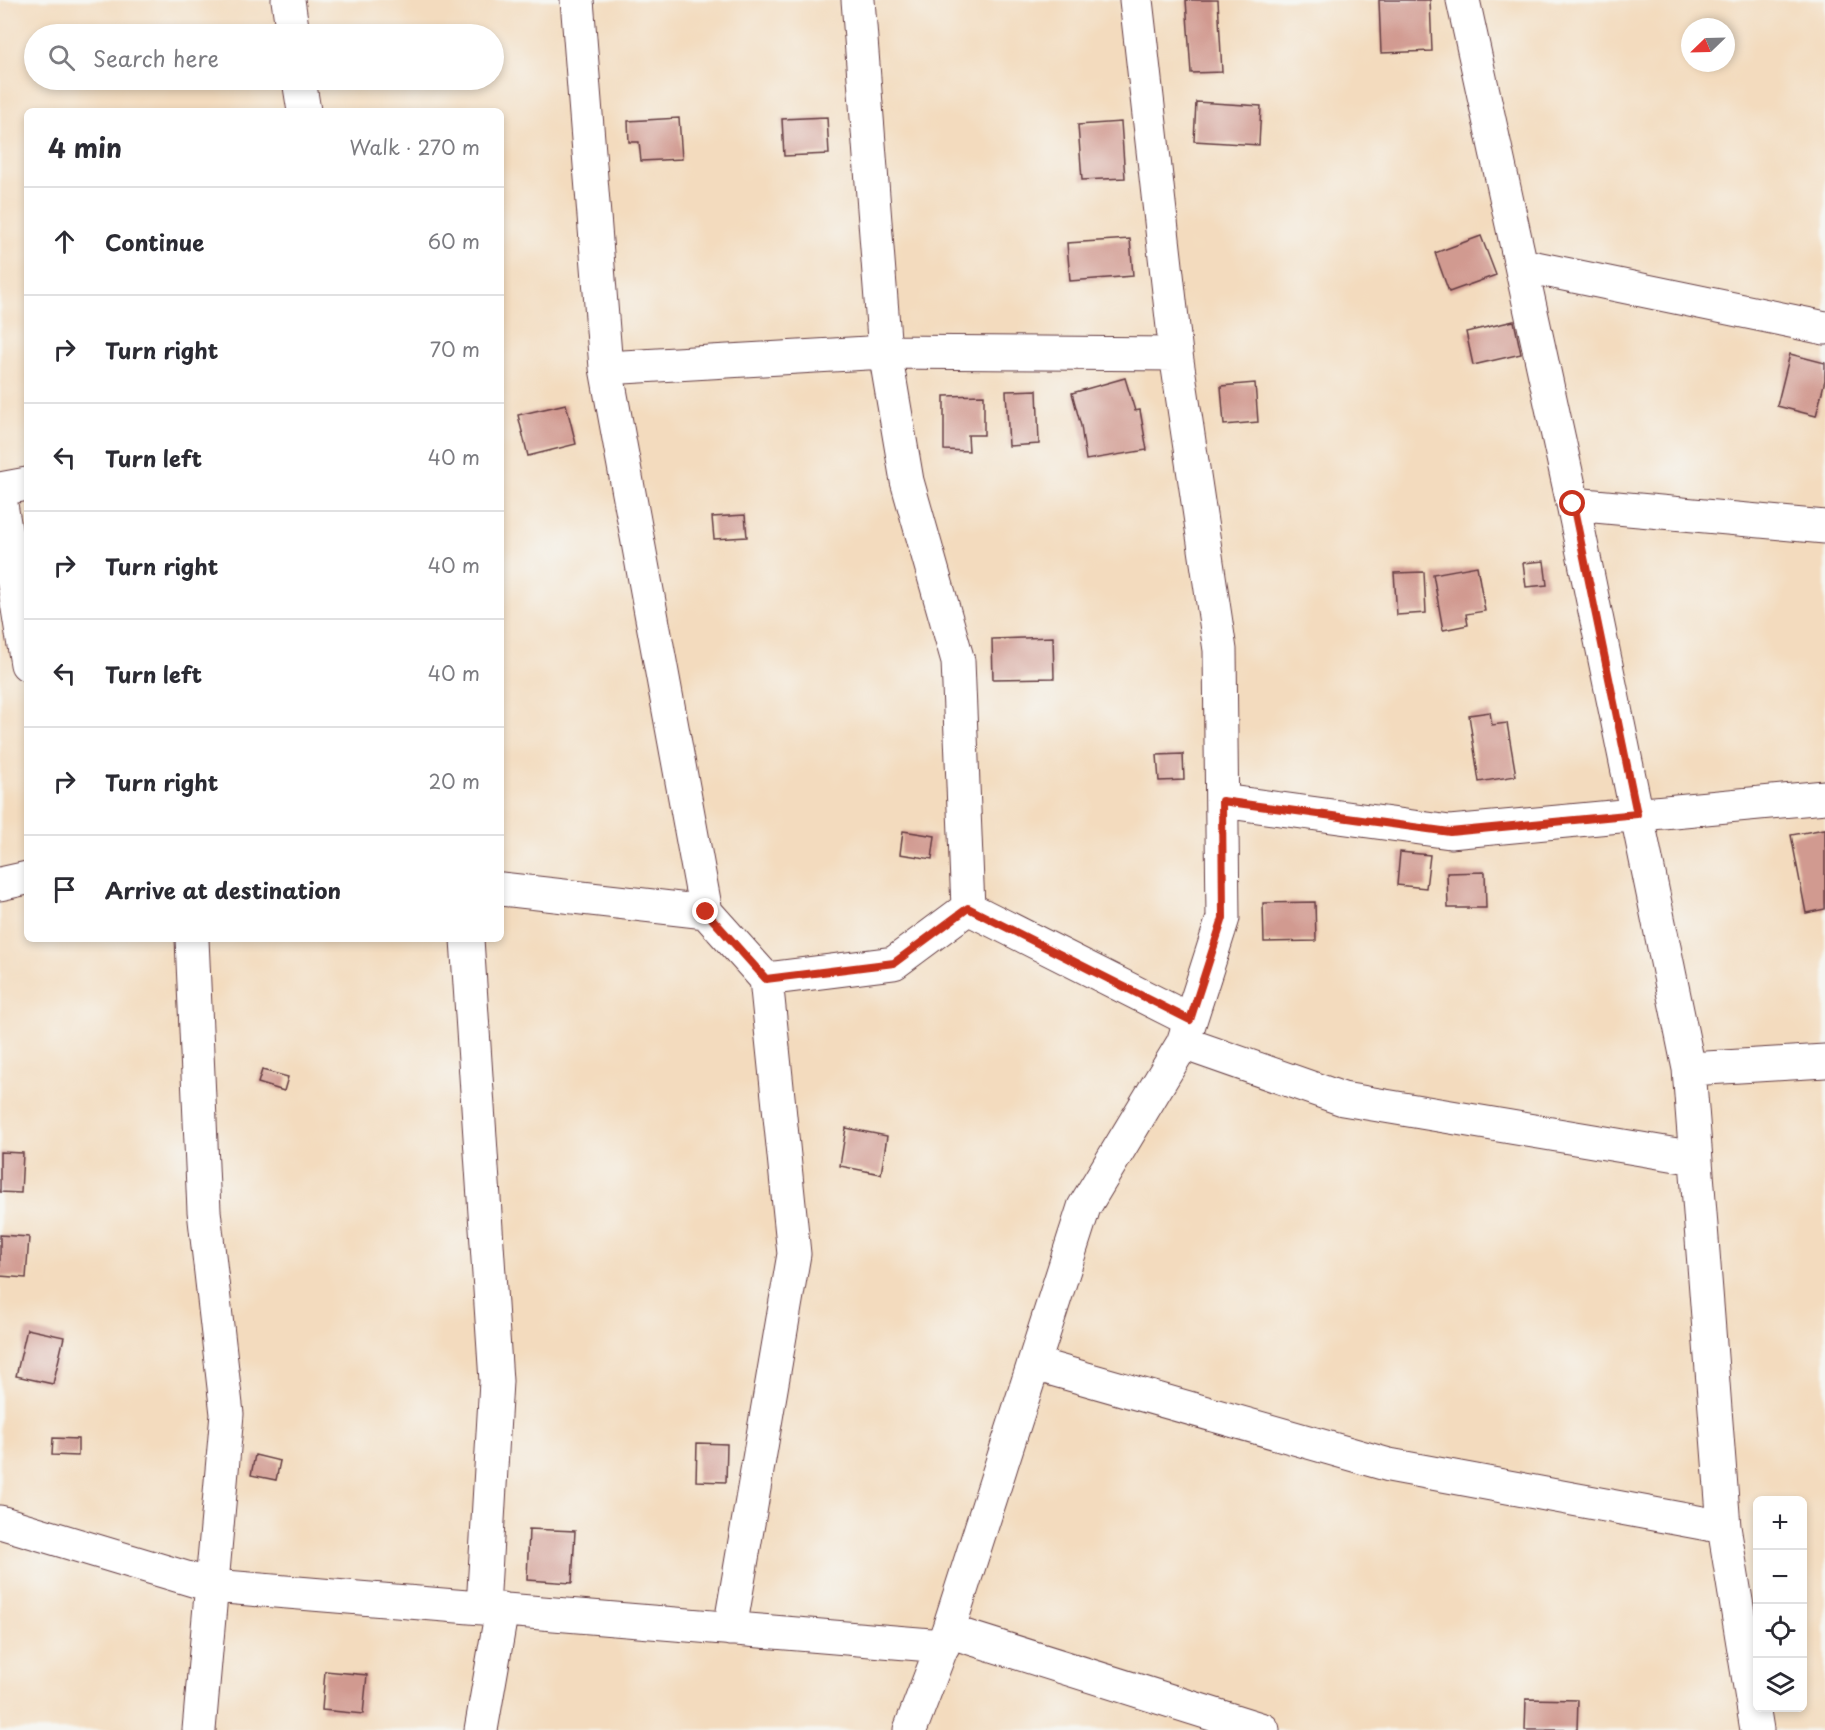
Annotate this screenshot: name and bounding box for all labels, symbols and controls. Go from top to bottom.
north arrow [1681,18,1735,72]
search box [24,24,504,90]
icon: search [45,41,78,74]
text: Search here [93,41,219,74]
text: 4 min [48,128,122,167]
text: Walk · 270 m [349,132,480,162]
icon: ahead [48,225,81,258]
text: Continue [105,225,204,258]
text: 60 m [428,226,480,256]
icon: right [48,333,81,366]
text: Turn right [105,333,218,366]
text: 70 m [430,334,480,364]
icon: left [48,441,81,474]
text: Turn left [105,441,202,474]
text: 40 m [428,442,480,472]
route start [1559,490,1585,516]
icon: right [48,549,81,582]
text: Turn right [105,549,218,582]
text: 40 m [428,550,480,580]
icon: left [48,657,81,690]
text: Turn left [105,657,202,690]
text: 40 m [428,658,480,688]
icon: right [48,765,81,798]
text: Turn right [105,765,218,798]
text: 20 m [428,766,480,796]
icon: arrive [48,873,81,906]
text: Arrive at destination [105,873,341,906]
route end [692,898,718,924]
map controls [1753,1496,1807,1712]
button: + [1753,1496,1807,1550]
button: − [1753,1550,1807,1604]
button: locate [1753,1604,1807,1658]
button: layers [1753,1658,1807,1712]

